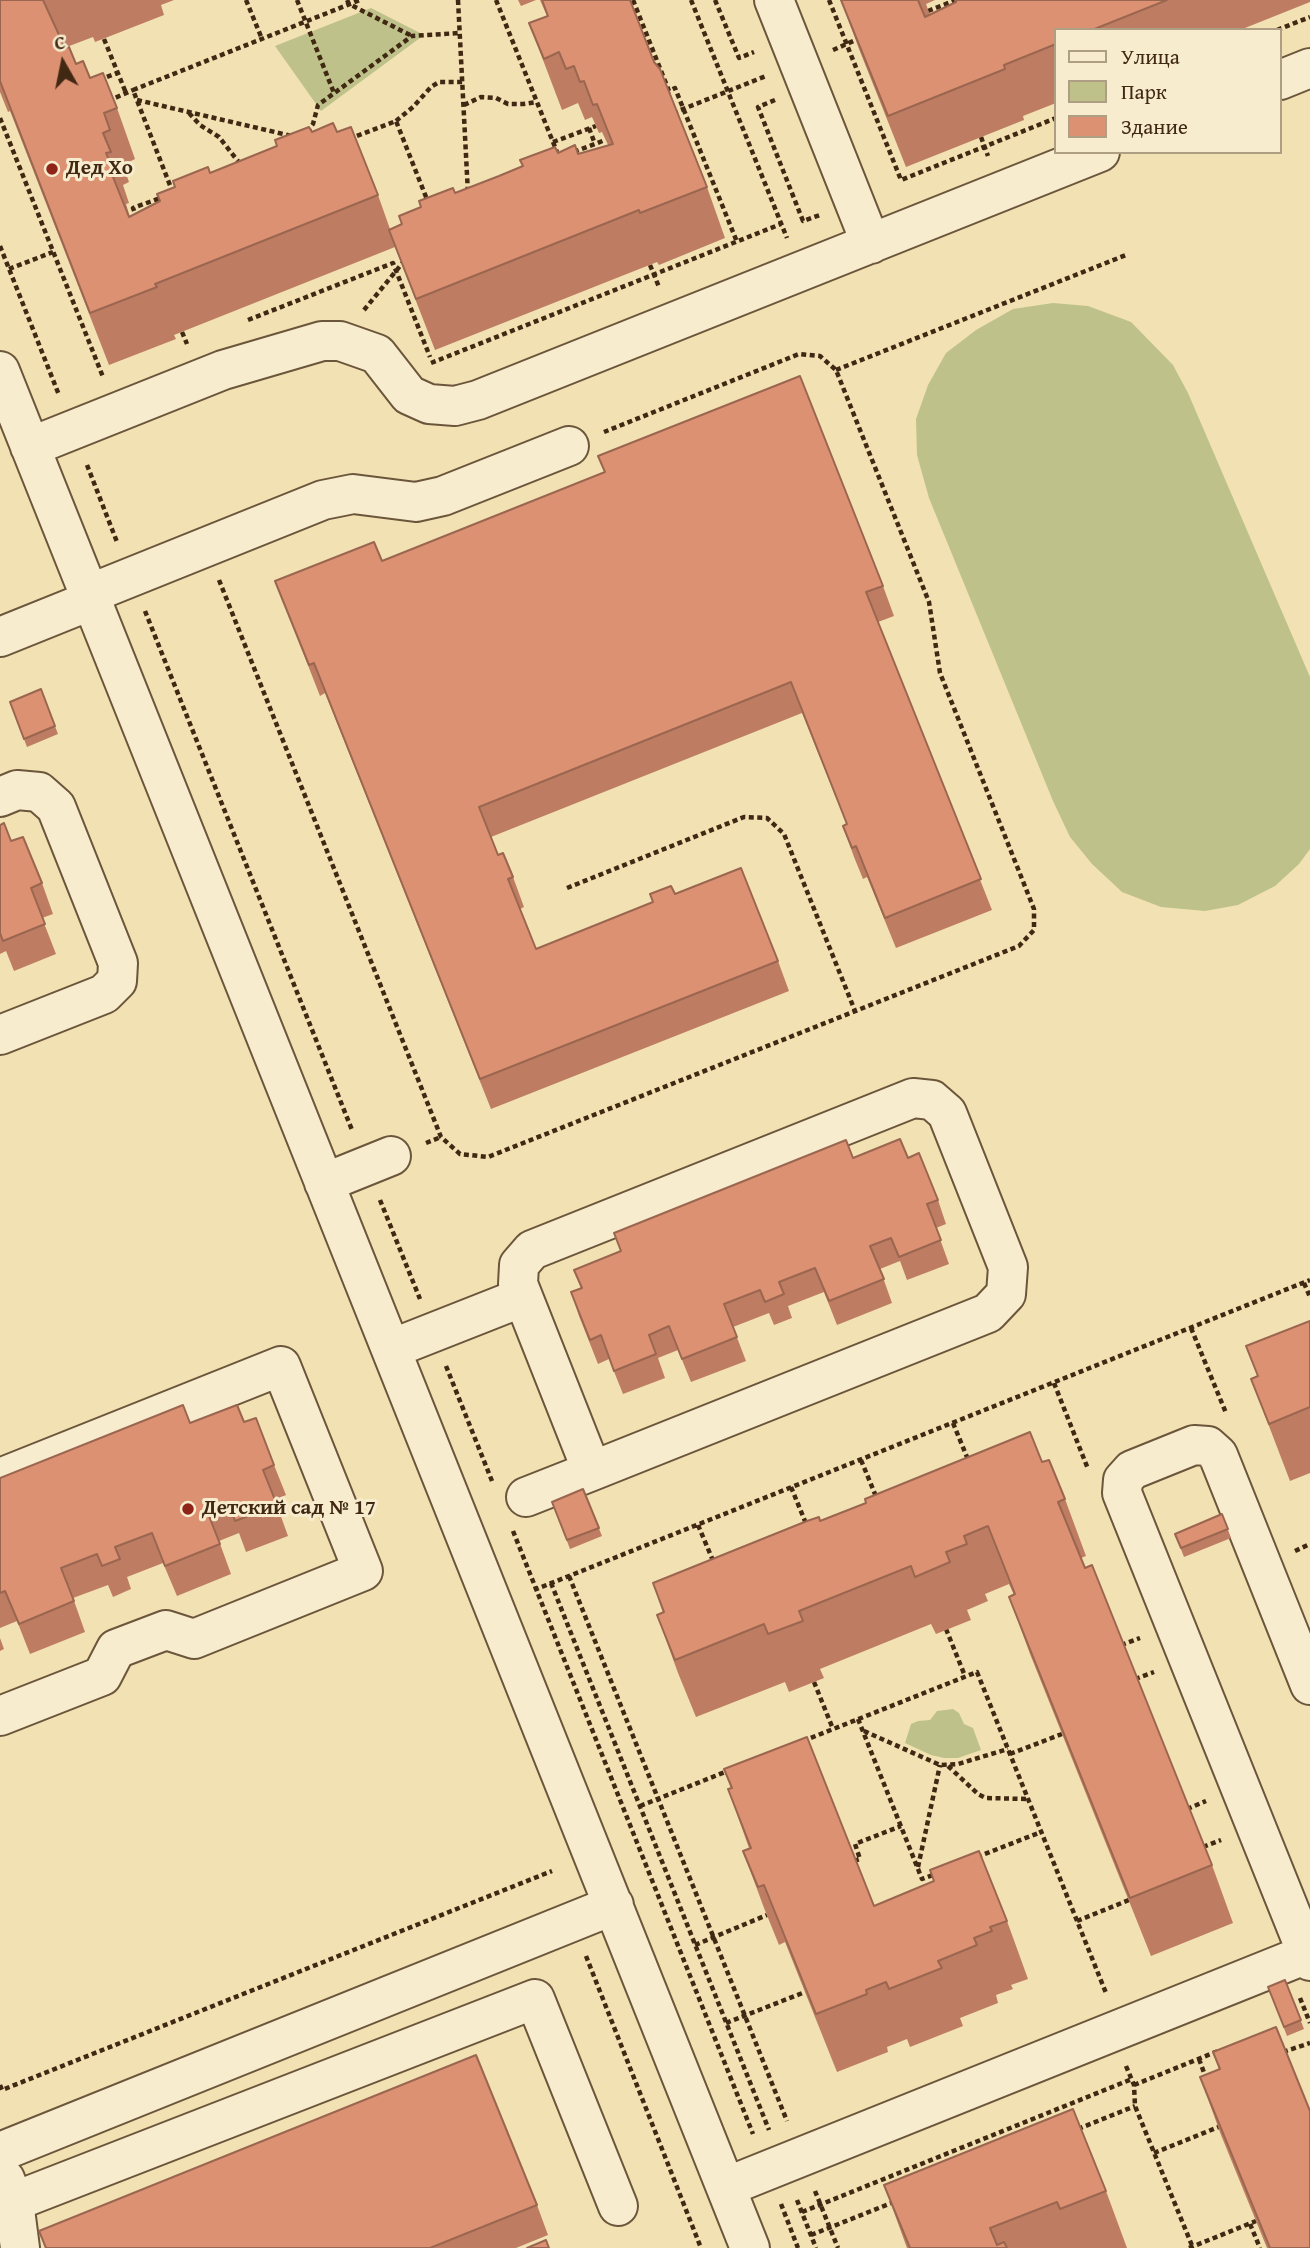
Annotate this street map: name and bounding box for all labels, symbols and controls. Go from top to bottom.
north arrow [28,28,98,98]
text: С [52,28,67,57]
legend [1054,28,1282,154]
text: Улица [1121,41,1180,72]
text: Парк [1121,76,1167,107]
text: Здание [1121,111,1188,142]
place label: Дед Хо [66,156,133,182]
marker: Дед Хо [44,161,60,177]
place label: Детский сад № 17 [202,1496,376,1522]
marker: Детский сад № 17 [180,1501,196,1517]

